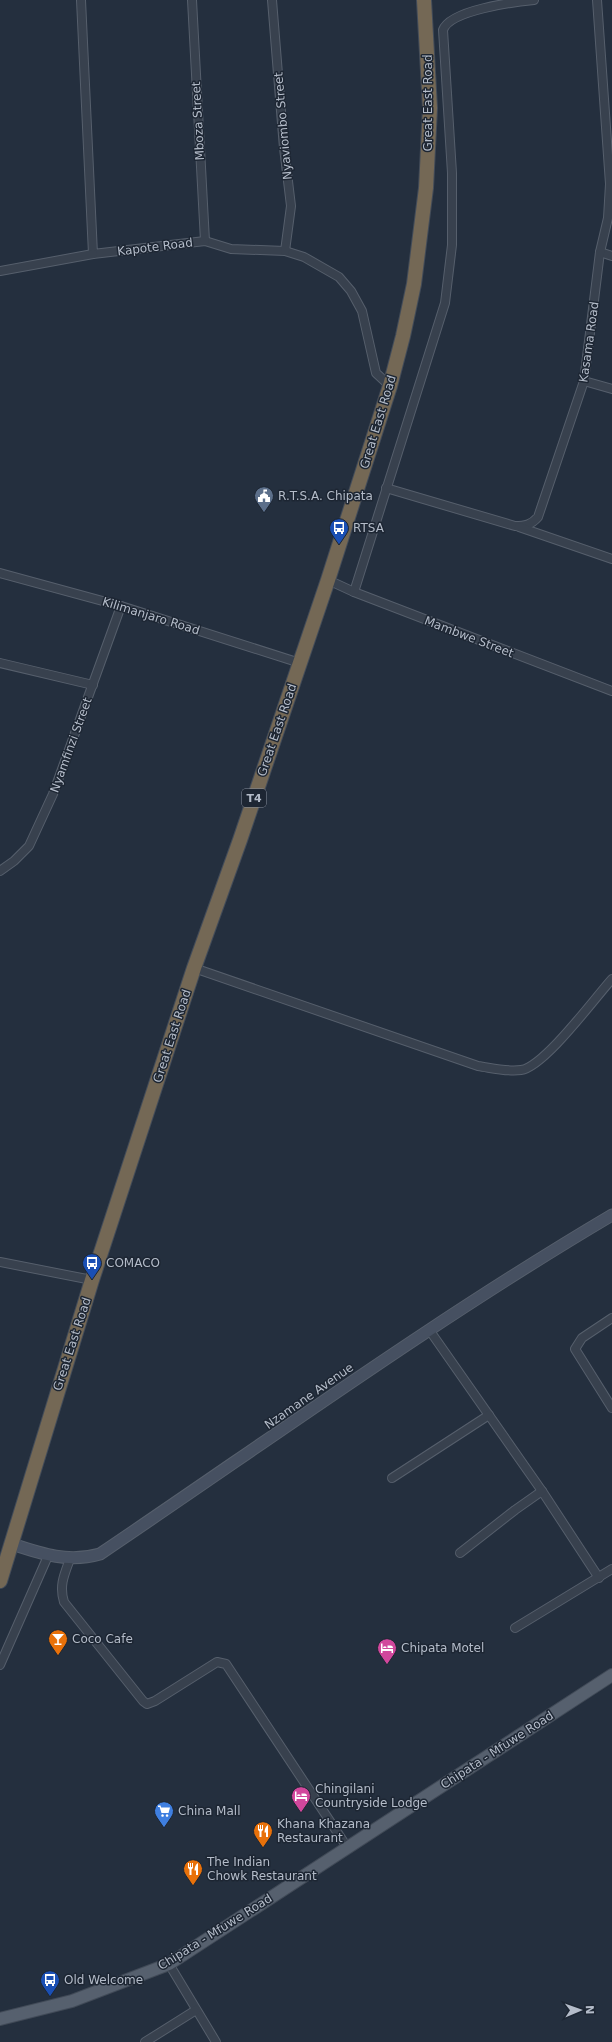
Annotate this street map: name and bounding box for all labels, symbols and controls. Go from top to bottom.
street label: Great East Road [421,54,435,152]
street label: Nyaviombo Street [271,71,295,180]
street label: Mboza Street [189,81,207,161]
street label: Kapote Road [116,235,194,259]
street label: Kasama Road [576,301,602,383]
street label: Great East Road [357,374,399,470]
public building icon: R.T.S.A. Chipata [253,485,275,513]
place label: R.T.S.A. Chipata [278,489,373,503]
bus stop icon: RTSA [328,517,350,545]
place label: RTSA [353,521,385,535]
street label: Kilimanjaro Road [101,595,201,637]
street label: Mambwe Street [422,614,516,661]
street label: Great East Road [255,682,299,778]
street label: Nyamfinzi Street [47,695,95,794]
road number: T4 [242,789,266,807]
street label: Great East Road [150,988,194,1084]
bus stop icon: COMACO [81,1252,103,1280]
place label: COMACO [106,1256,160,1270]
street label: Great East Road [50,1296,94,1392]
street label: Nzamane Avenue [262,1360,356,1432]
bar icon: Coco Cafe [47,1628,69,1656]
place label: Coco Cafe [72,1632,133,1646]
hotel icon: Chipata Motel [376,1637,398,1665]
place label: Chipata Motel [401,1641,484,1655]
street label: Chipata - Mfuwe Road [438,1708,556,1792]
place label: Chingilani Countryside Lodge [315,1782,428,1810]
hotel icon: Chingilani Countryside Lodge [290,1785,312,1813]
supermarket icon: China Mall [153,1800,175,1828]
place label: China Mall [178,1804,240,1818]
place label: Khana Khazana Restaurant [277,1817,370,1845]
restaurant icon: Khana Khazana Restaurant [252,1820,274,1848]
place label: The Indian Chowk Restaurant [206,1855,317,1883]
restaurant icon: The Indian Chowk Restaurant [182,1858,204,1886]
street label: Chipata - Mfuwe Road [155,1891,275,1973]
bus stop icon: Old Welcome [39,1969,61,1997]
place label: Old Welcome [64,1973,143,1987]
north arrow [560,1990,600,2030]
text: N [583,2005,596,2015]

